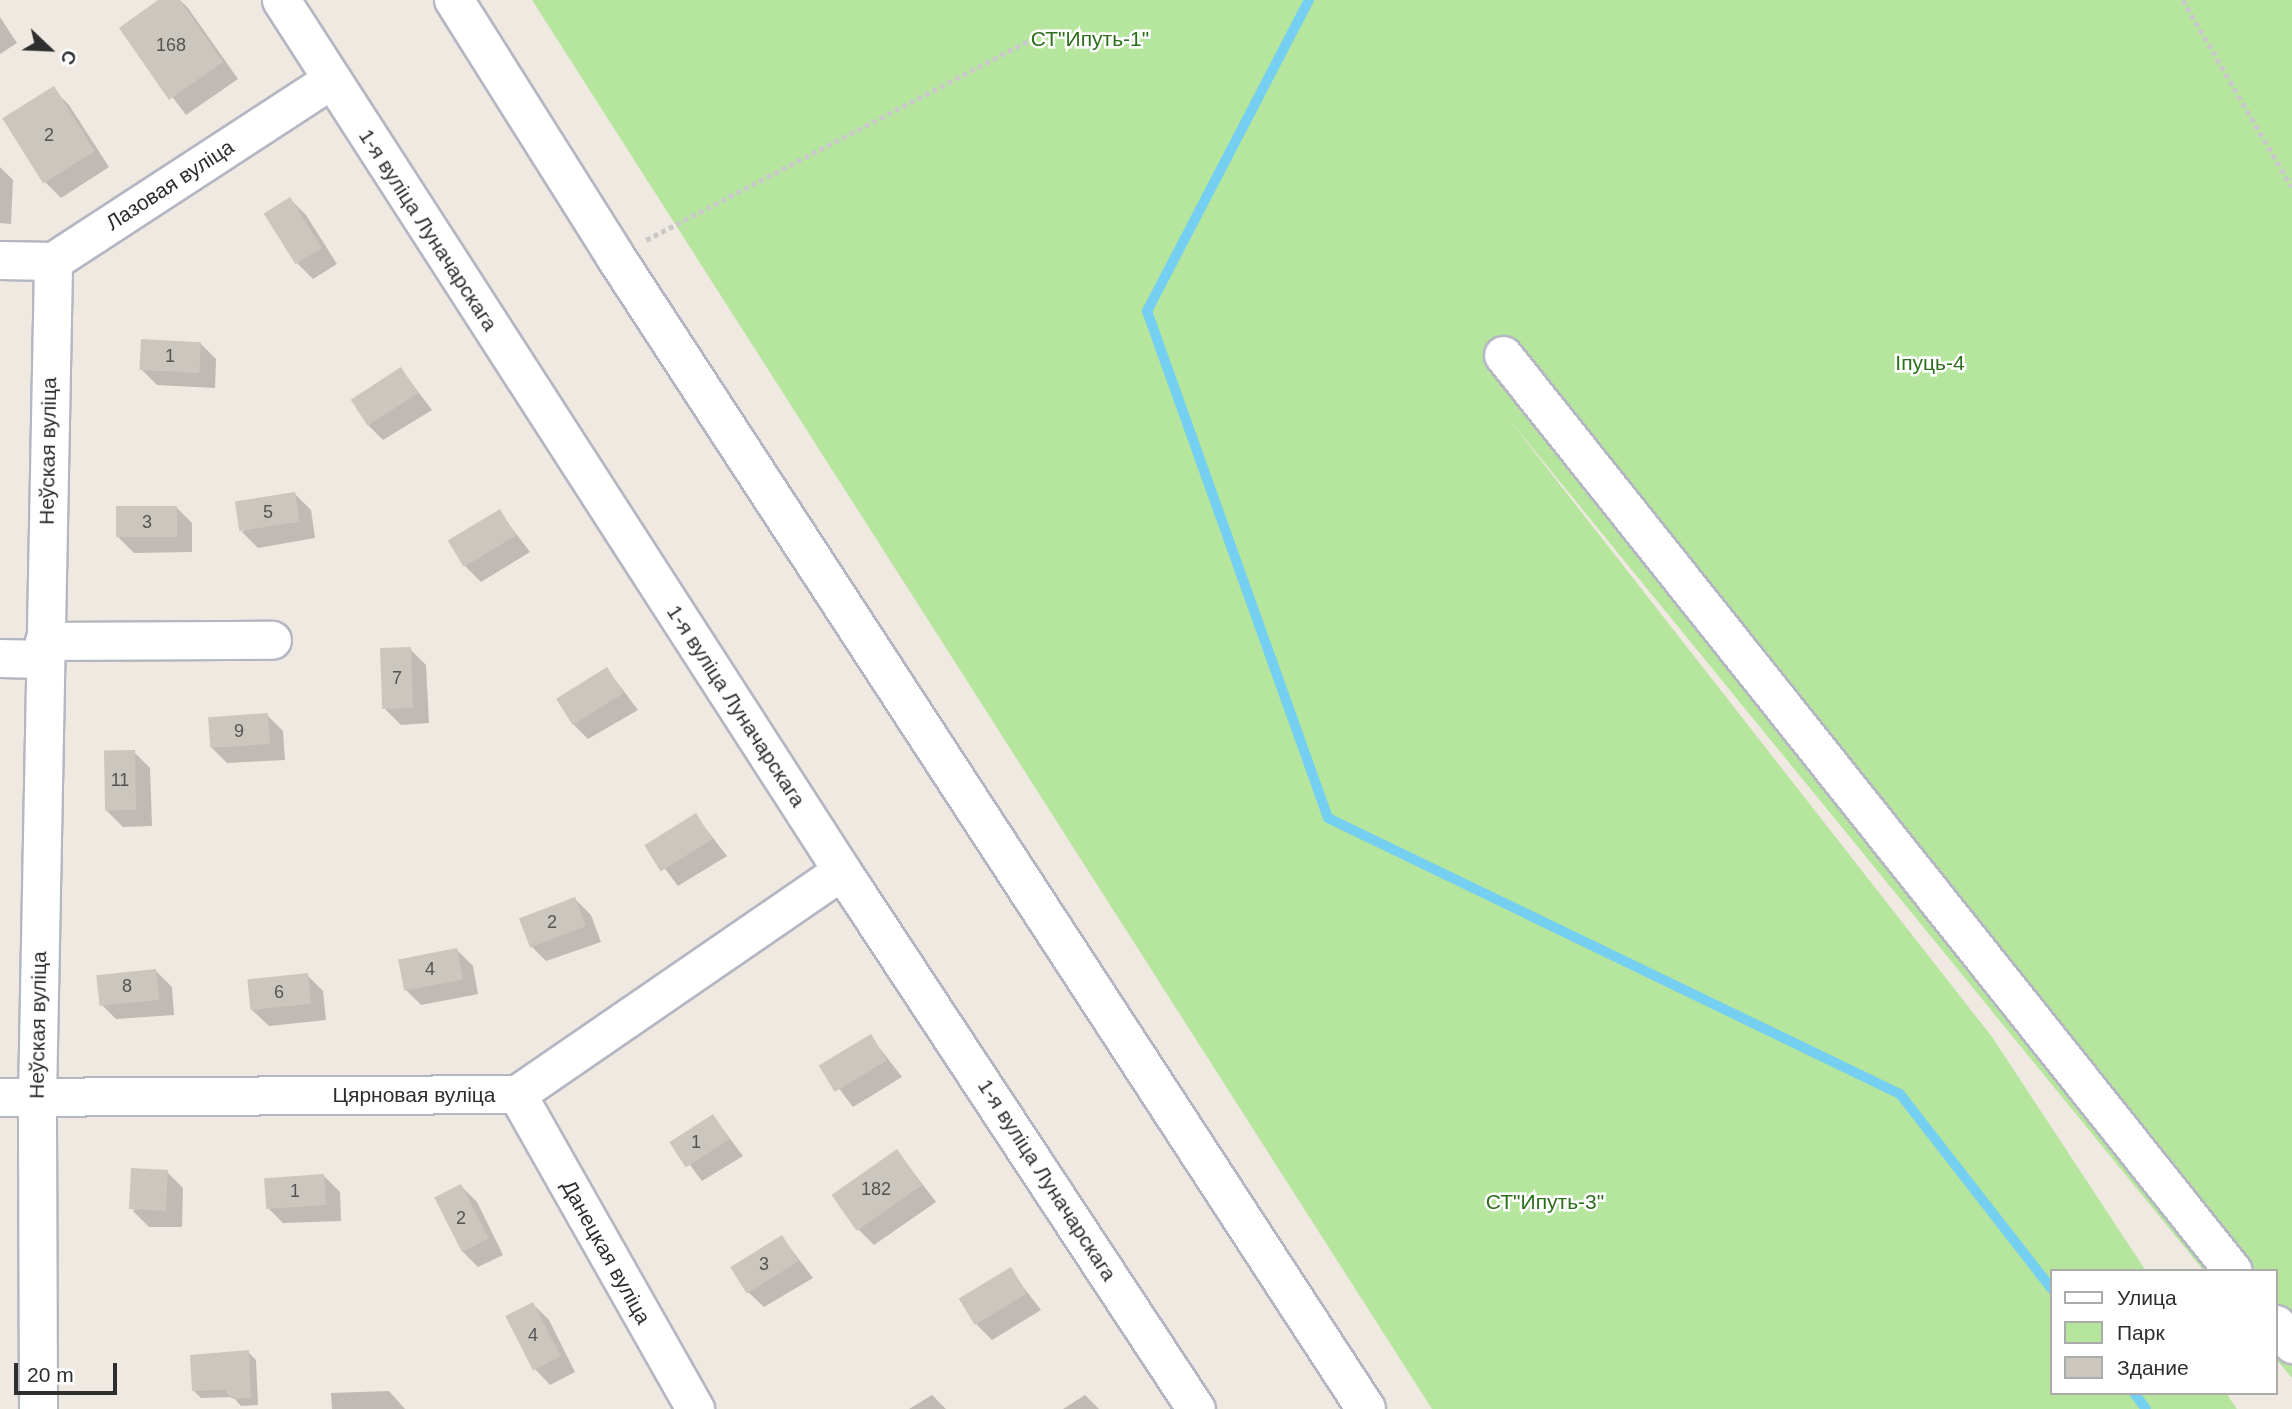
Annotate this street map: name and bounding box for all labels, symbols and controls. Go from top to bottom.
north arrow [14,14,84,84]
park label: СТ"Ипуть-1" [1031,26,1149,52]
house number: 168 [156,34,186,56]
text: С [56,47,81,68]
house number: 2 [44,124,54,146]
street label: 1-я вуліца Луначарскага [353,124,503,336]
street label: Лазовая вуліца [101,134,239,236]
house number: 1 [165,345,175,367]
park label: Іпуць-4 [1895,350,1965,376]
street label: Неўская вуліца [34,377,62,525]
house number: 5 [263,501,273,523]
house number: 3 [142,511,152,533]
street label: 1-я вуліца Луначарскага [661,600,811,812]
house number: 7 [392,667,402,689]
house number: 9 [234,720,244,742]
house number: 11 [111,769,129,791]
house number: 2 [547,911,557,933]
street label: Неўская вуліца [24,951,52,1099]
house number: 4 [425,958,435,980]
house number: 8 [122,975,132,997]
house number: 6 [274,981,284,1003]
street label: 1-я вуліца Луначарскага [972,1074,1122,1286]
street label: Цярновая вуліца [332,1082,496,1108]
house number: 1 [691,1131,701,1153]
street label: Данецкая вуліца [556,1175,656,1329]
house number: 182 [861,1178,891,1200]
house number: 1 [290,1180,300,1202]
park label: СТ"Ипуть-3" [1486,1189,1604,1215]
house number: 2 [456,1207,466,1229]
house number: 3 [759,1253,769,1275]
legend [2050,1269,2278,1395]
text: Улица [2117,1286,2177,1309]
text: Парк [2117,1321,2165,1344]
house number: 4 [528,1324,538,1346]
scale bar [18,1350,121,1394]
text: Здание [2117,1356,2189,1379]
text: 20 m [27,1363,74,1386]

